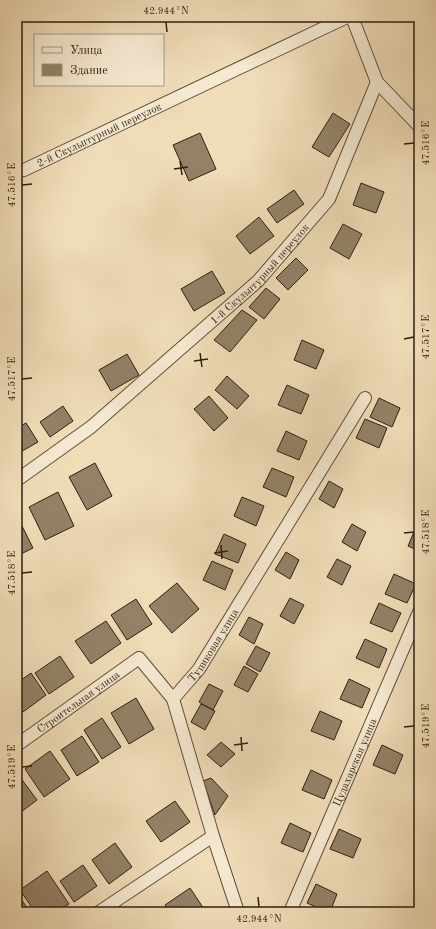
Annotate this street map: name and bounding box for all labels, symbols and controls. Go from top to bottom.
text: 42.944°N [143,6,189,16]
legend [34,34,164,86]
text: Улица [70,45,103,57]
text: Здание [70,65,108,77]
street label: 2-й Скульптурный переулок [36,101,164,170]
text: 47.516°E [421,121,431,165]
text: 47.516°E [7,163,17,207]
street label: 1-й Скульптурный переулок [209,222,312,327]
text: 47.517°E [421,315,431,359]
text: 47.517°E [7,357,17,401]
text: 47.518°E [421,510,431,554]
text: 47.518°E [7,551,17,595]
street label: Тупиковая улица [186,607,242,685]
street label: Строительная улица [36,669,123,736]
text: 47.519°E [421,704,431,748]
street label: Цудахарская улица [332,717,380,808]
text: 47.519°E [7,745,17,789]
text: 42.944°N [236,914,282,924]

